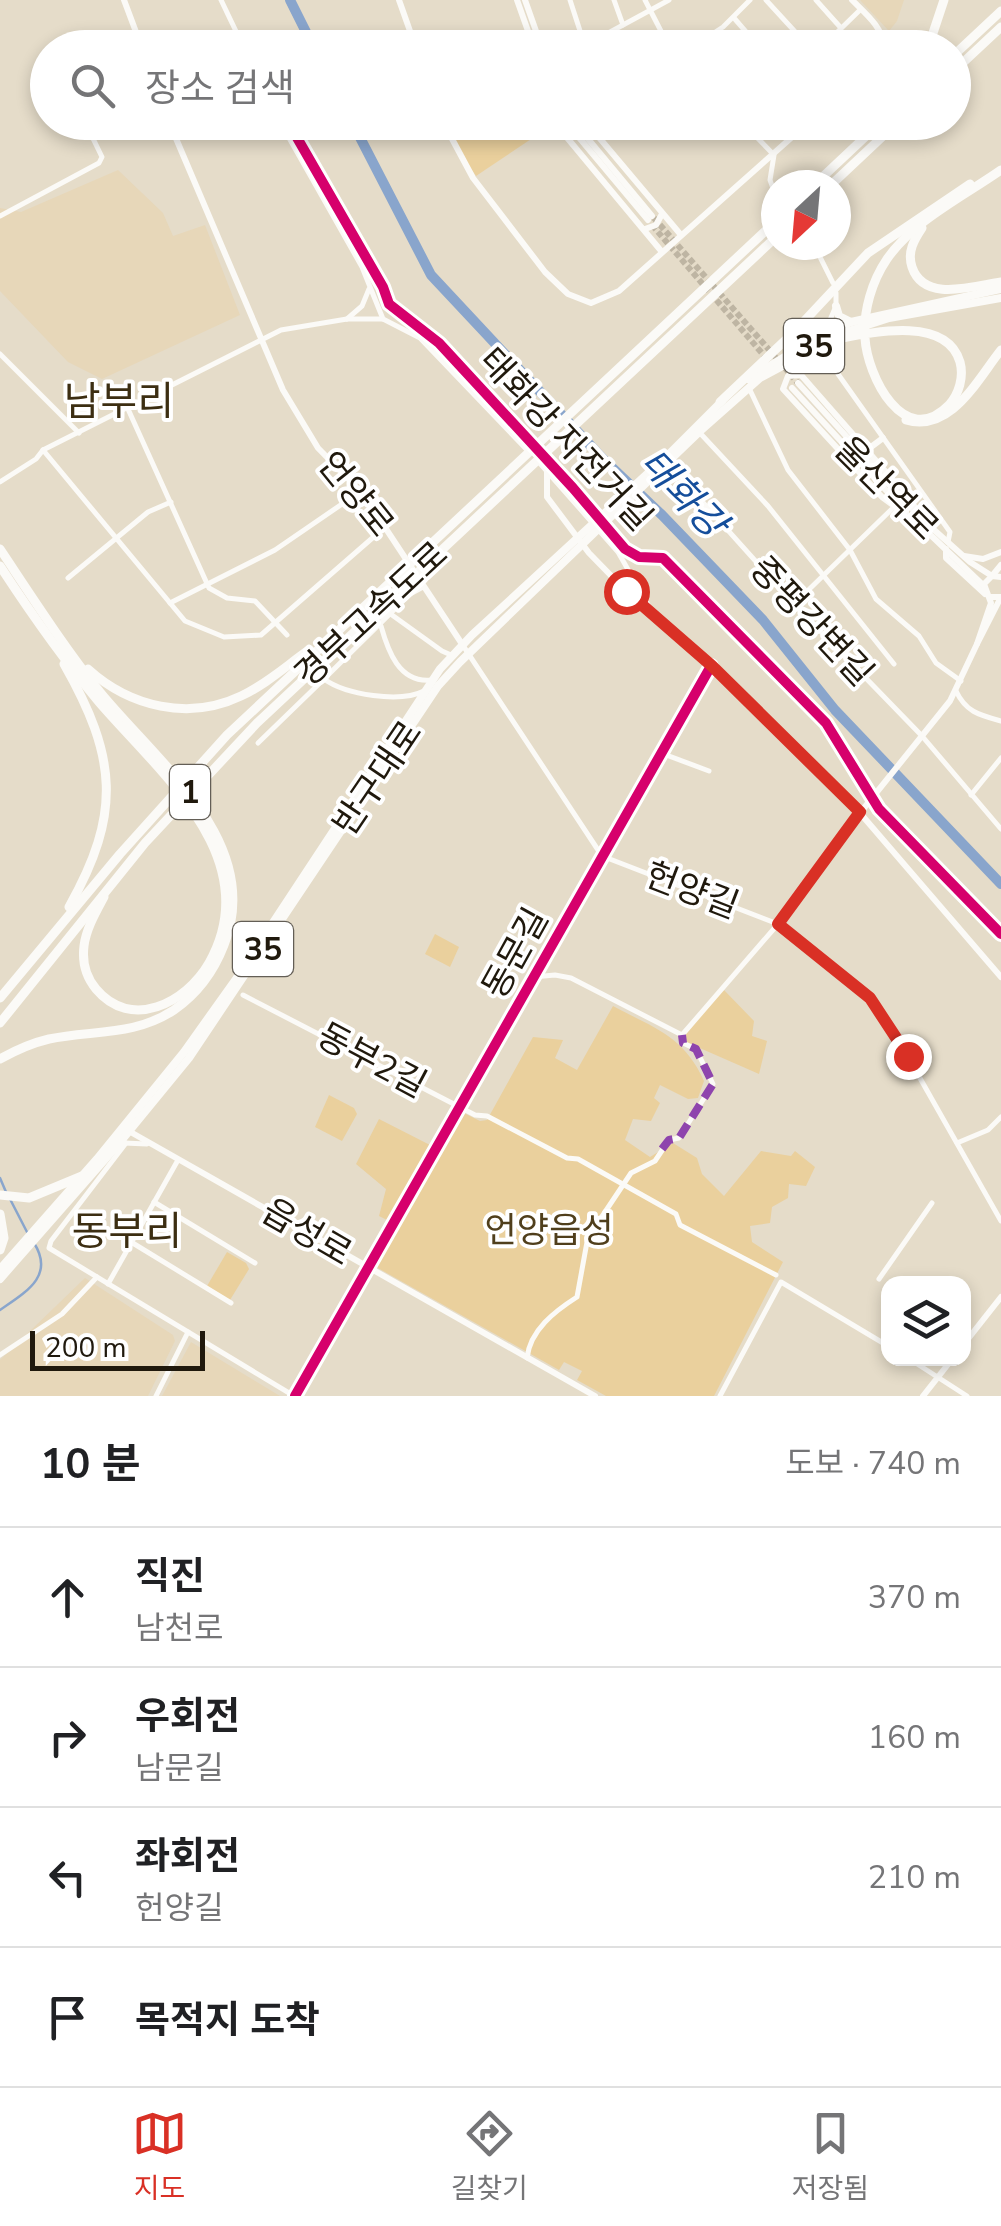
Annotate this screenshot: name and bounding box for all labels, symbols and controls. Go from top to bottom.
search box [30,30,971,140]
icon: search [65,58,120,113]
text: 장소 검색 [145,63,295,114]
north arrow [761,170,851,260]
road number: 35 [784,319,844,373]
street label: 태화강 자전거길 [469,338,663,541]
district label: 남부리 [64,375,174,429]
street label: 울산역로 [824,426,949,551]
water label: 태화강 [628,438,741,552]
street label: 언양로 [307,442,404,547]
street label: 경부고속도로 [285,531,458,697]
street label: 중평강변길 [740,546,884,696]
route start [604,569,650,615]
street label: 반구대로 [322,712,433,845]
road number: 1 [170,765,210,819]
street label: 헌양길 [638,851,745,930]
street label: 동문길 [471,900,559,1007]
road number: 35 [233,922,293,976]
street label: 동부2길 [309,1012,435,1109]
route end [886,1034,932,1080]
street label: 읍성로 [253,1188,360,1277]
district label: 동부리 [72,1205,182,1259]
park label: 언양읍성 [485,1207,613,1254]
map controls [881,1276,971,1366]
button: layers [881,1276,971,1366]
scale bar [30,1326,205,1370]
text: 200 m [45,1329,127,1367]
text: 10 분 [40,1436,140,1493]
text: 도보 · 740 m [785,1442,961,1485]
text: 직진 [135,1551,205,1602]
icon: ahead [40,1570,95,1625]
text: 370 m [868,1576,961,1619]
text: 남천로 [135,1607,223,1650]
text: 우회전 [135,1691,240,1742]
icon: right [40,1710,95,1765]
text: 160 m [868,1716,961,1759]
text: 남문길 [135,1747,223,1790]
text: 좌회전 [135,1831,240,1882]
icon: left [40,1850,95,1905]
text: 210 m [868,1856,961,1899]
text: 헌양길 [135,1887,223,1930]
icon: arrive [40,1990,95,2045]
text: 목적지 도착 [135,1995,320,2046]
tab: 지도 [132,2106,187,2208]
tab: 길찾기 [451,2106,528,2208]
tab: 저장됨 [792,2106,869,2208]

